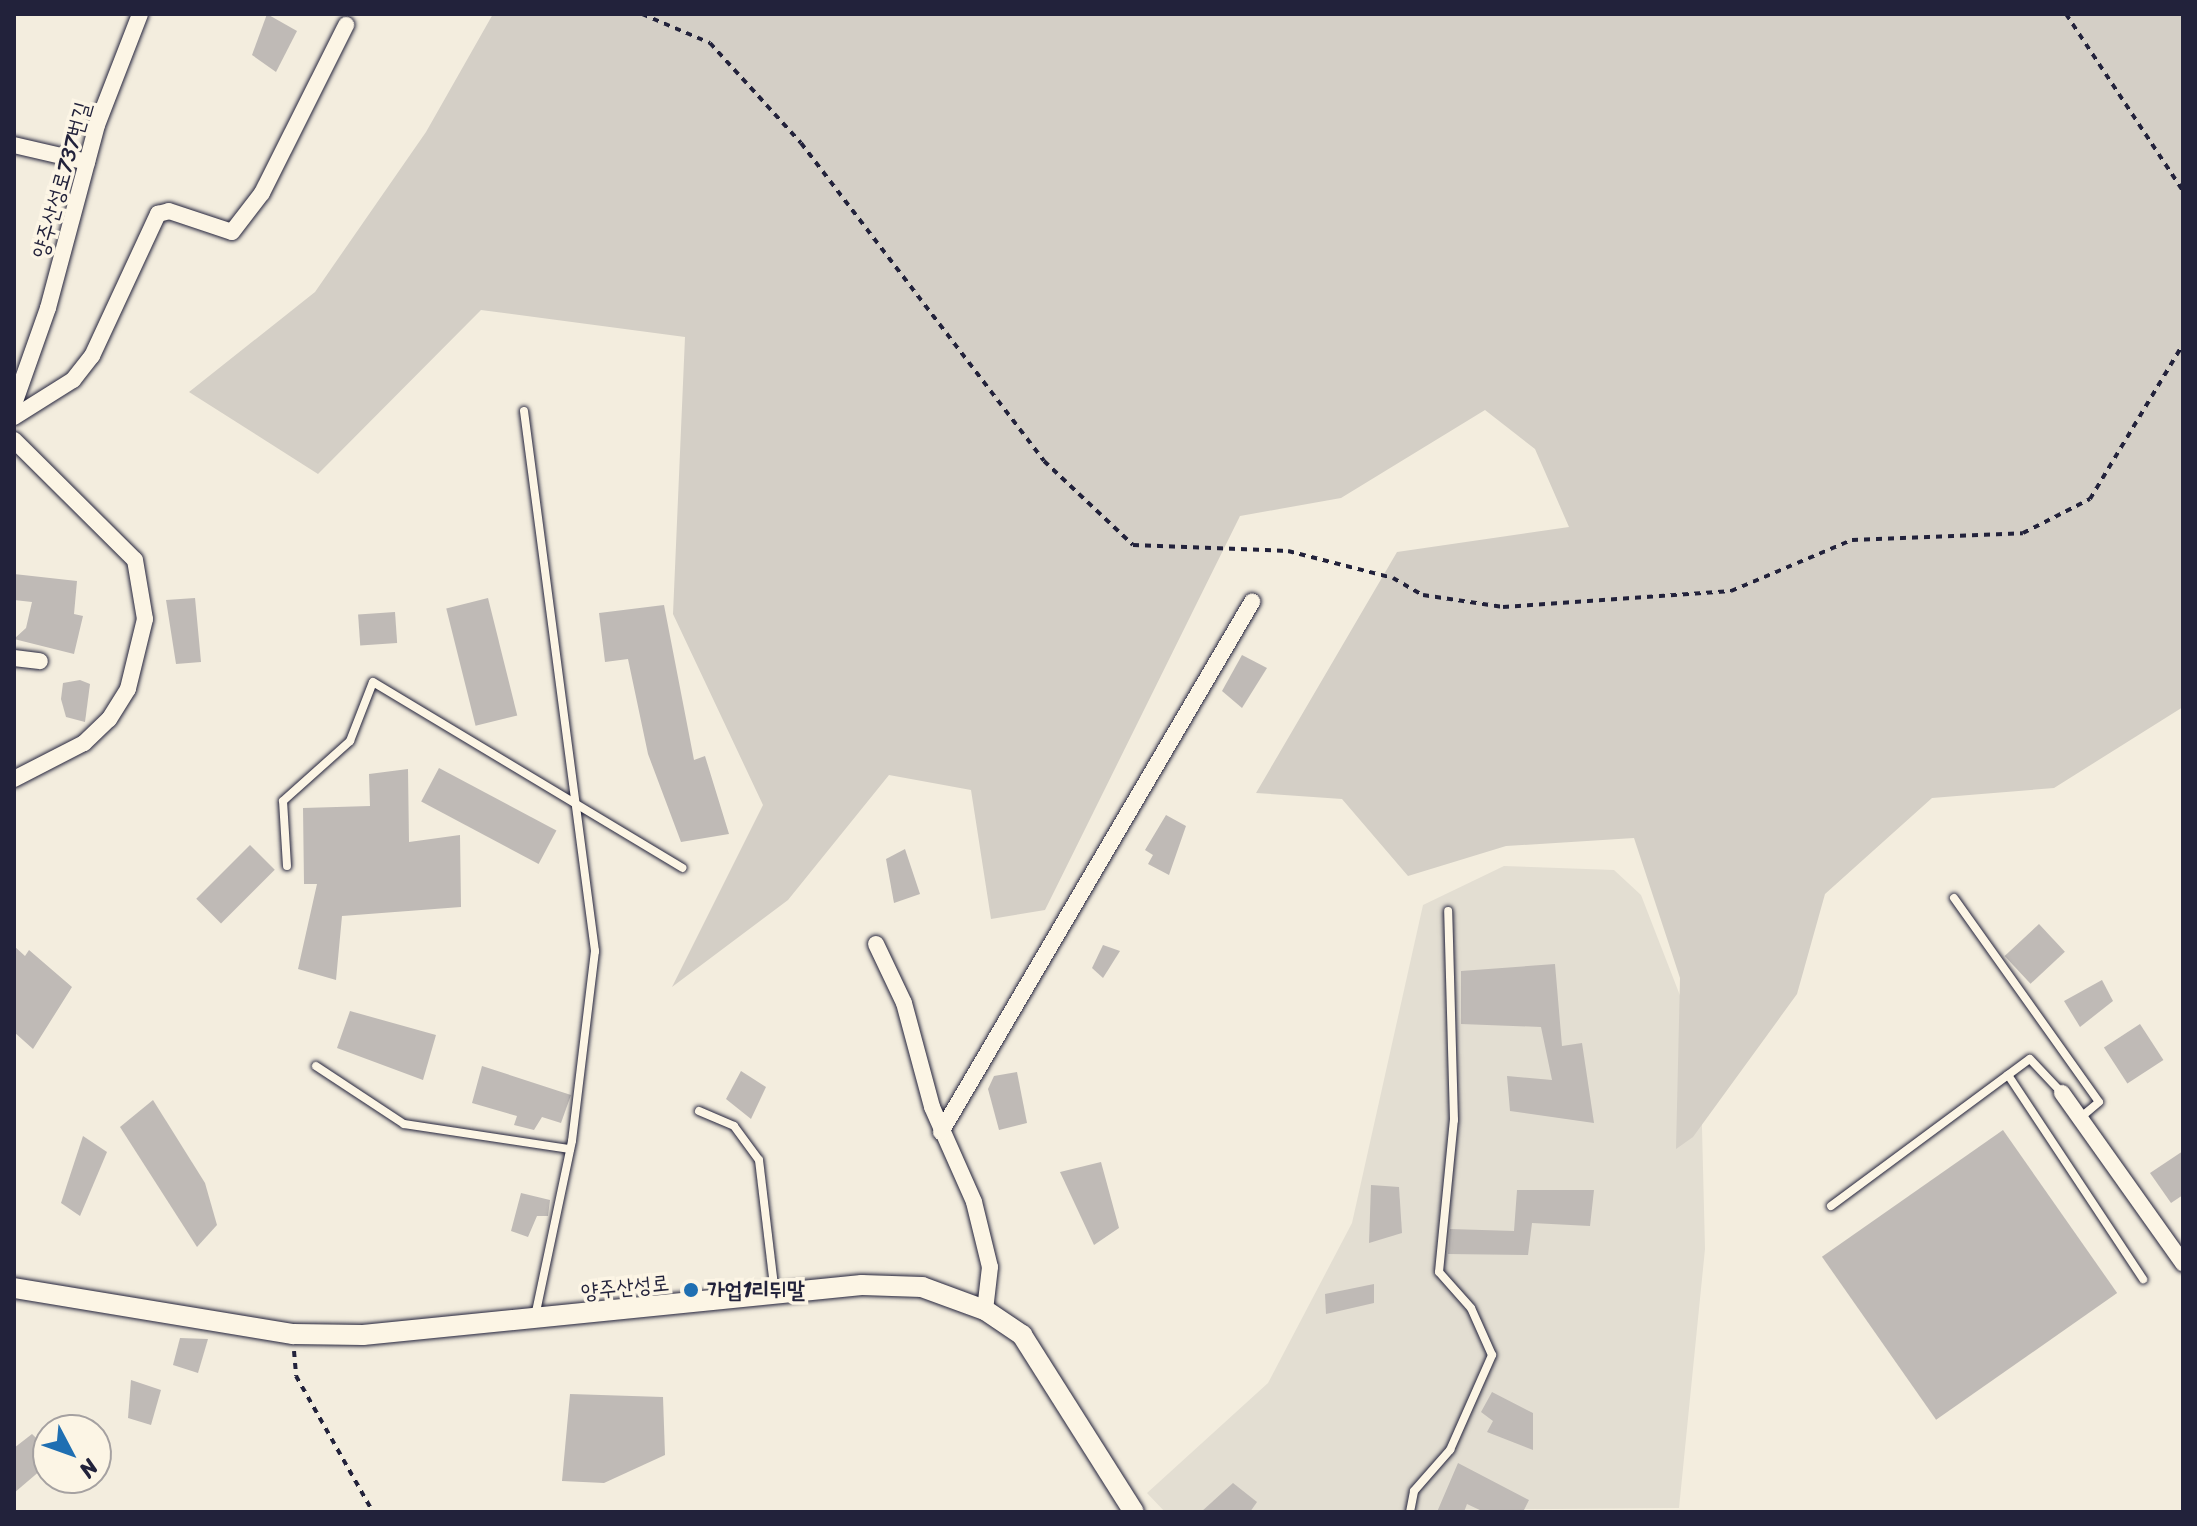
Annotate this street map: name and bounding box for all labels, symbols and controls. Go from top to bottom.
street label: 양주산성로737번길 [26,99,96,261]
street label: 양주산성로 [580,1269,670,1305]
place label: 가업1리뒤말 [707,1277,805,1303]
marker: 가업1리뒤말 [682,1281,700,1299]
north arrow [32,1414,112,1494]
text: N [69,1450,109,1487]

